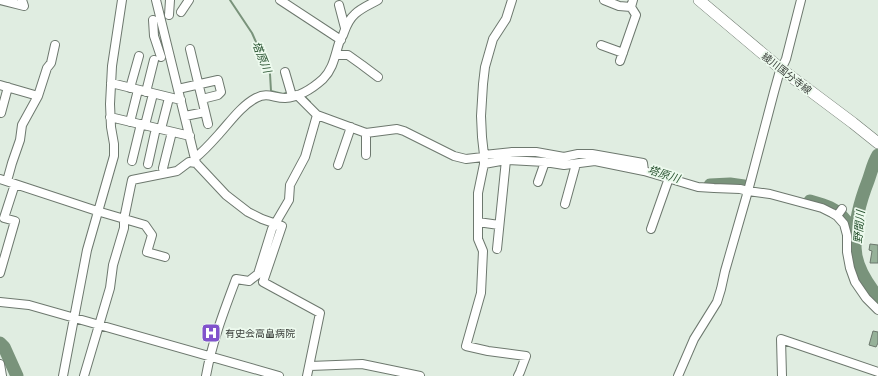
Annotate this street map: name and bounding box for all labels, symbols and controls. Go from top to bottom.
water label: 塔原川 [250,39,275,75]
street label: 綾川国分寺線 [760,50,814,96]
water label: 塔原川 [646,162,683,185]
water label: 野間川 [851,209,867,244]
hospital icon: 有史会高畠病院 [200,322,222,344]
place label: 有史会高畠病院 [225,327,295,339]

